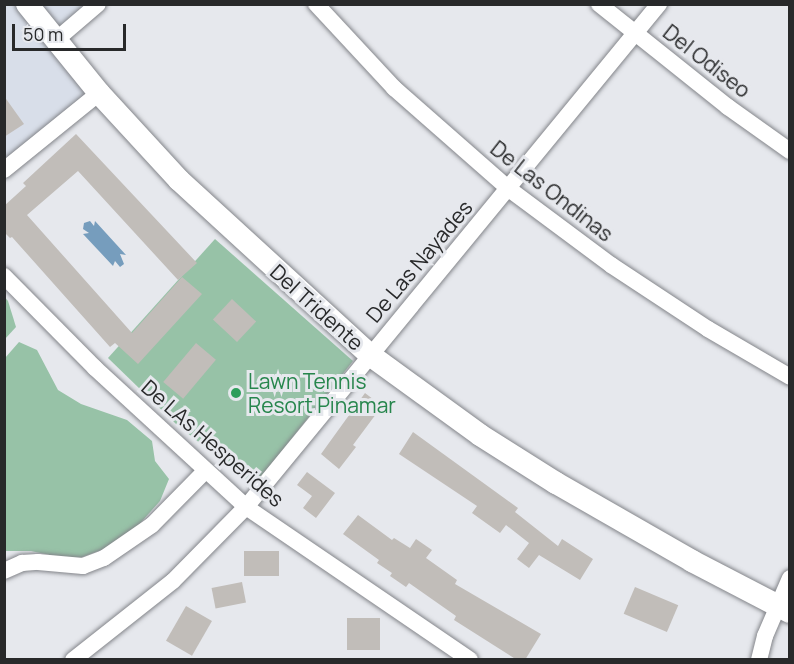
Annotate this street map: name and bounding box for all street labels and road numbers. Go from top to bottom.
street label: Del Odiseo [658,19,756,103]
street label: De Las Ondinas [486,135,618,247]
street label: De Las Nayades [361,195,477,327]
street label: Del Tridente [265,259,369,355]
street label: De LAs Hesperides [137,374,289,512]

